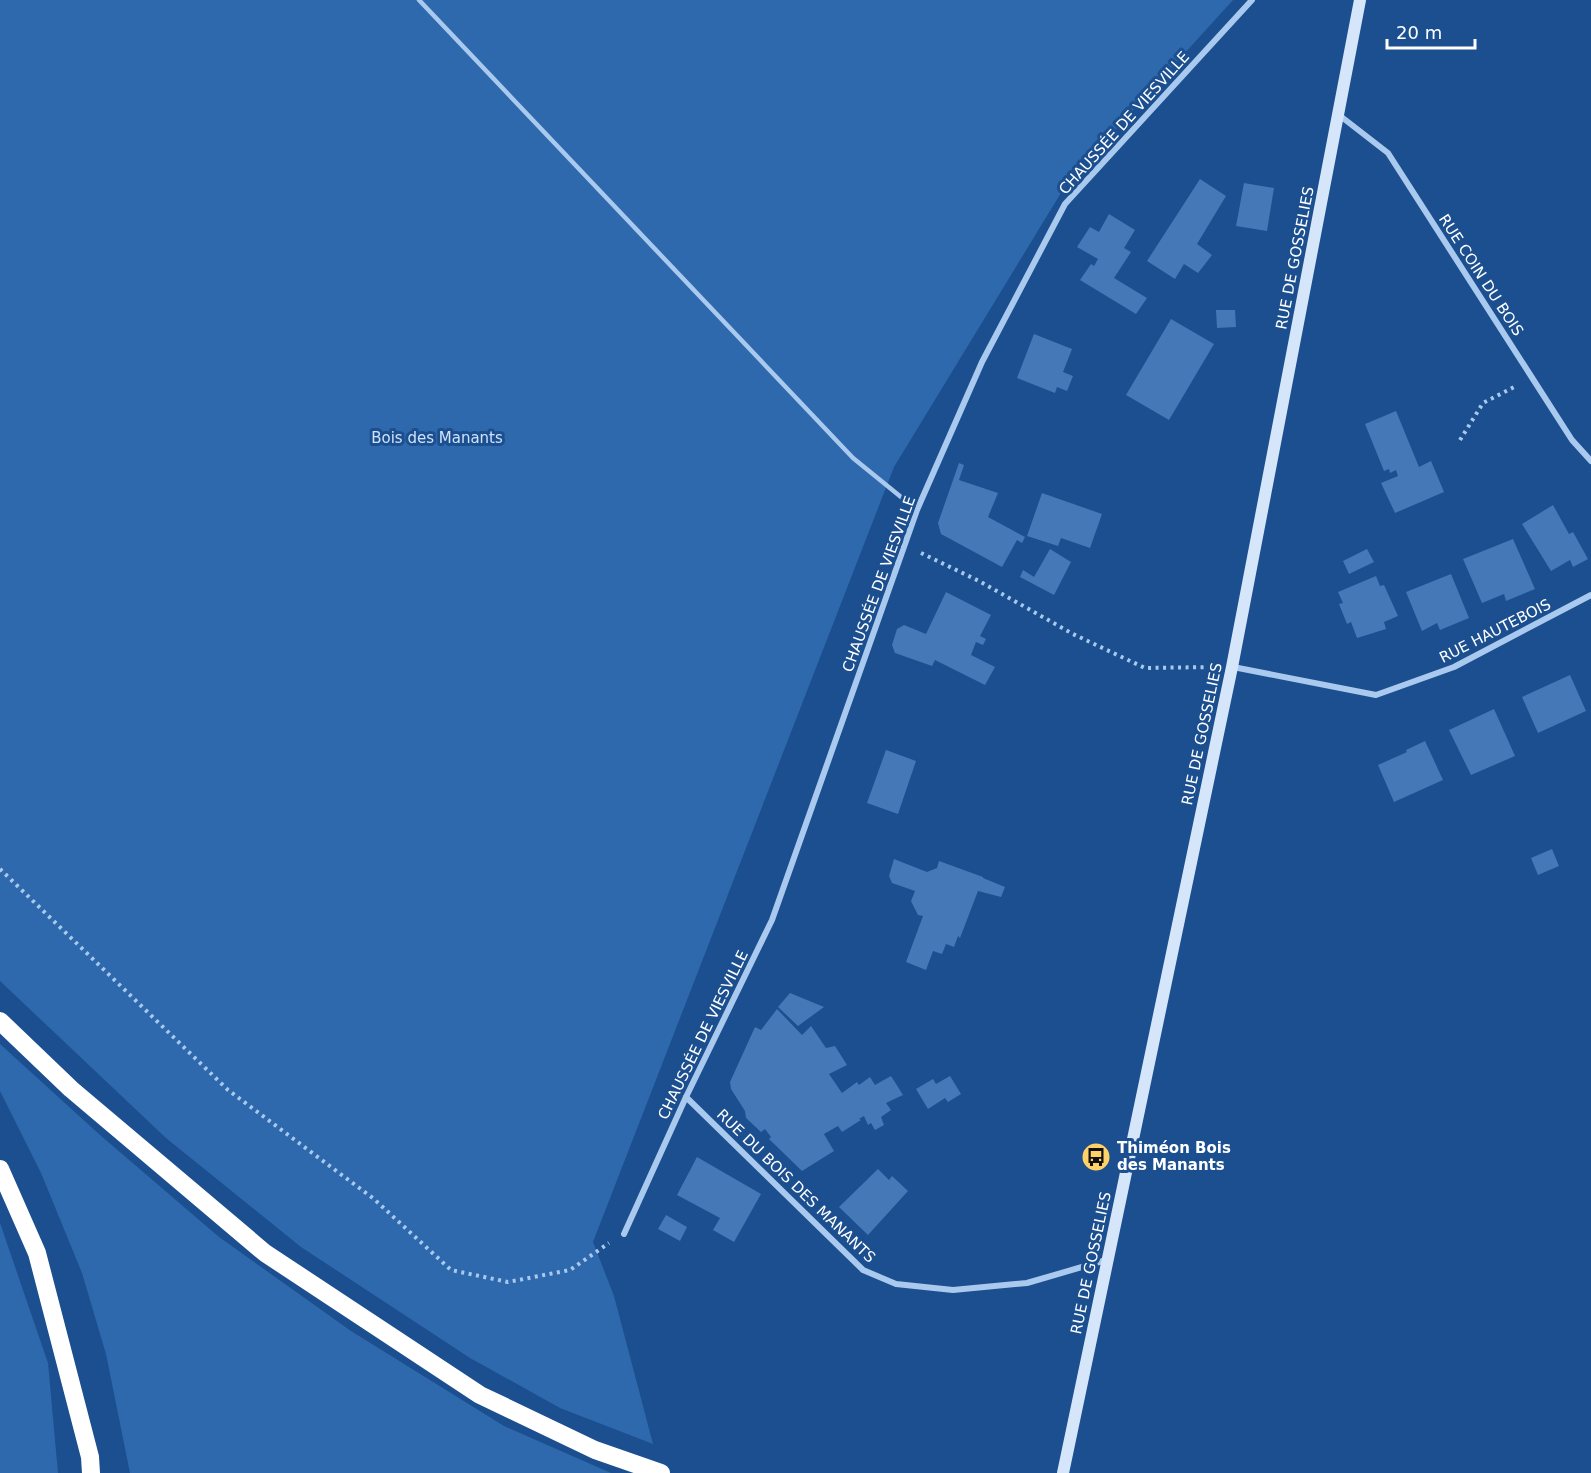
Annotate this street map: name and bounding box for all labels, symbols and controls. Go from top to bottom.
scale bar [1387,12,1476,50]
text: 20 m [1396,22,1442,43]
street label: CHAUSSÉE DE VIESVILLE [1054,47,1193,198]
street label: RUE DE GOSSELIES [1272,185,1318,331]
street label: RUE COIN DU BOIS [1435,211,1527,339]
park label: Bois des Manants [371,429,503,447]
street label: CHAUSSÉE DE VIESVILLE [838,493,919,675]
street label: RUE HAUTEBOIS [1436,595,1554,667]
street label: RUE DE GOSSELIES [1178,661,1226,807]
street label: CHAUSSÉE DE VIESVILLE [653,947,752,1123]
street label: RUE DU BOIS DES MANANTS [713,1105,879,1267]
place label: Thiméon Bois des Manants [1117,1139,1231,1174]
bus stop icon: Thiméon Bois des Manants [1080,1141,1112,1173]
street label: RUE DE GOSSELIES [1067,1190,1115,1336]

